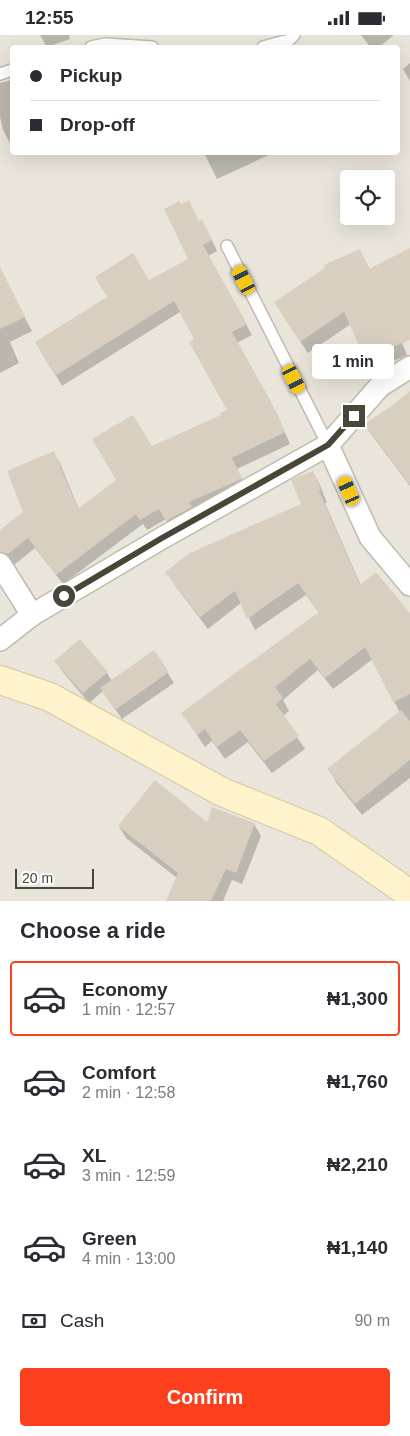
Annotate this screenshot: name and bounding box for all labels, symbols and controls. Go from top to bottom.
text: 12:55 [25,7,74,28]
text: Pickup [60,65,122,86]
text: Drop-off [60,114,135,135]
map controls [340,170,395,225]
button: locate [340,170,395,225]
car [230,263,257,297]
callout: 1 min [313,343,395,379]
text: 1 min [332,353,374,370]
car [280,362,307,396]
route end [343,405,365,427]
car [336,474,361,508]
route start [53,585,75,607]
scale bar [15,866,94,889]
text: 20 m [22,870,53,886]
text: Choose a ride [20,918,165,943]
icon: car [22,976,67,1021]
text: Economy [82,979,168,1000]
text: ₦1,300 [327,988,388,1009]
text: 1 min · 12:57 [82,1001,175,1018]
icon: car [22,1059,67,1104]
text: Comfort [82,1062,156,1083]
text: ₦1,760 [327,1071,388,1092]
text: 2 min · 12:58 [82,1084,175,1101]
icon: car [22,1142,67,1187]
text: XL [82,1145,106,1166]
text: ₦2,210 [327,1154,388,1175]
text: 3 min · 12:59 [82,1167,175,1184]
icon: car [22,1225,67,1270]
text: Green [82,1228,137,1249]
text: ₦1,140 [327,1237,388,1258]
text: 4 min · 13:00 [82,1250,175,1267]
icon: cash [20,1307,48,1335]
text: Cash [60,1310,104,1331]
text: 90 m [354,1312,390,1329]
button: Confirm [20,1368,390,1426]

